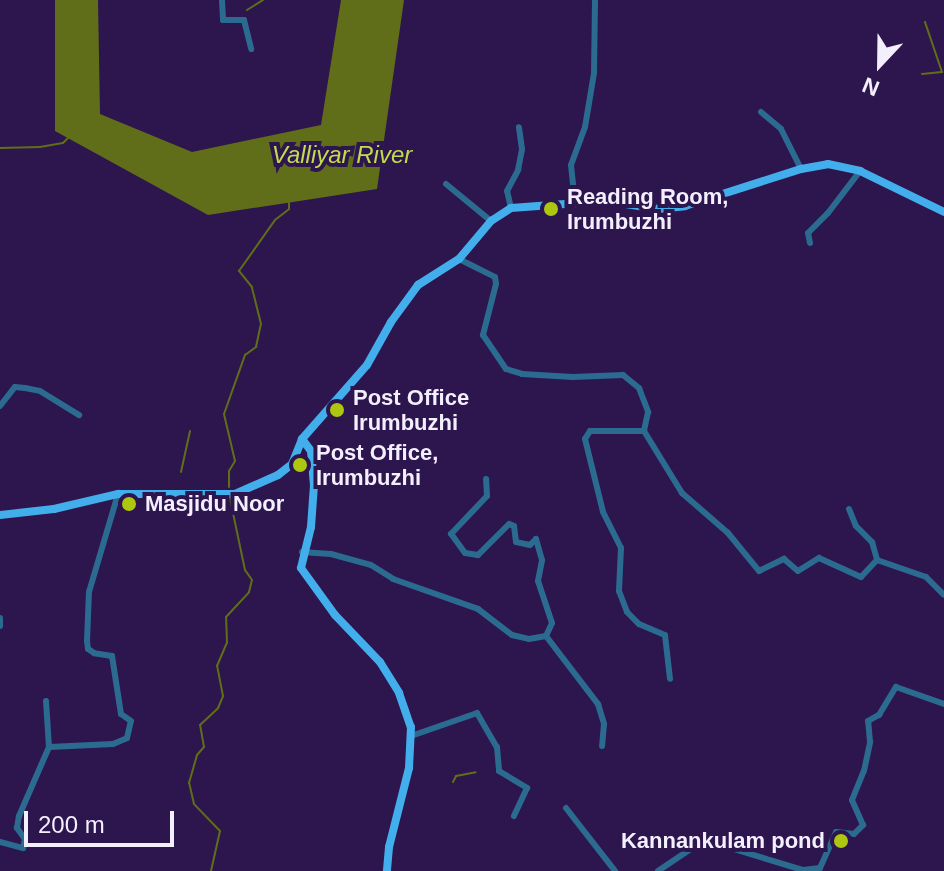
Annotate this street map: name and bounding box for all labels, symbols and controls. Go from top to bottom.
north arrow [840,24,920,104]
text: N [859,72,883,101]
water label: Valliyar River [272,141,412,169]
place label: Reading Room, Irumbuzhi [567,183,728,234]
marker: Reading Room, Irumbuzhi [542,200,560,218]
place label: Post Office Irumbuzhi [353,384,469,436]
marker: Post Office Irumbuzhi [328,401,346,419]
place label: Post Office, Irumbuzhi [316,439,438,490]
marker: Post Office, Irumbuzhi [291,456,309,474]
place label: Masjidu Noor [145,491,284,517]
marker: Masjidu Noor [120,495,138,513]
scale bar [28,795,178,845]
text: 200 m [38,811,105,838]
place label: Kannankulam pond [621,828,825,854]
marker: Kannankulam pond [832,832,850,850]

